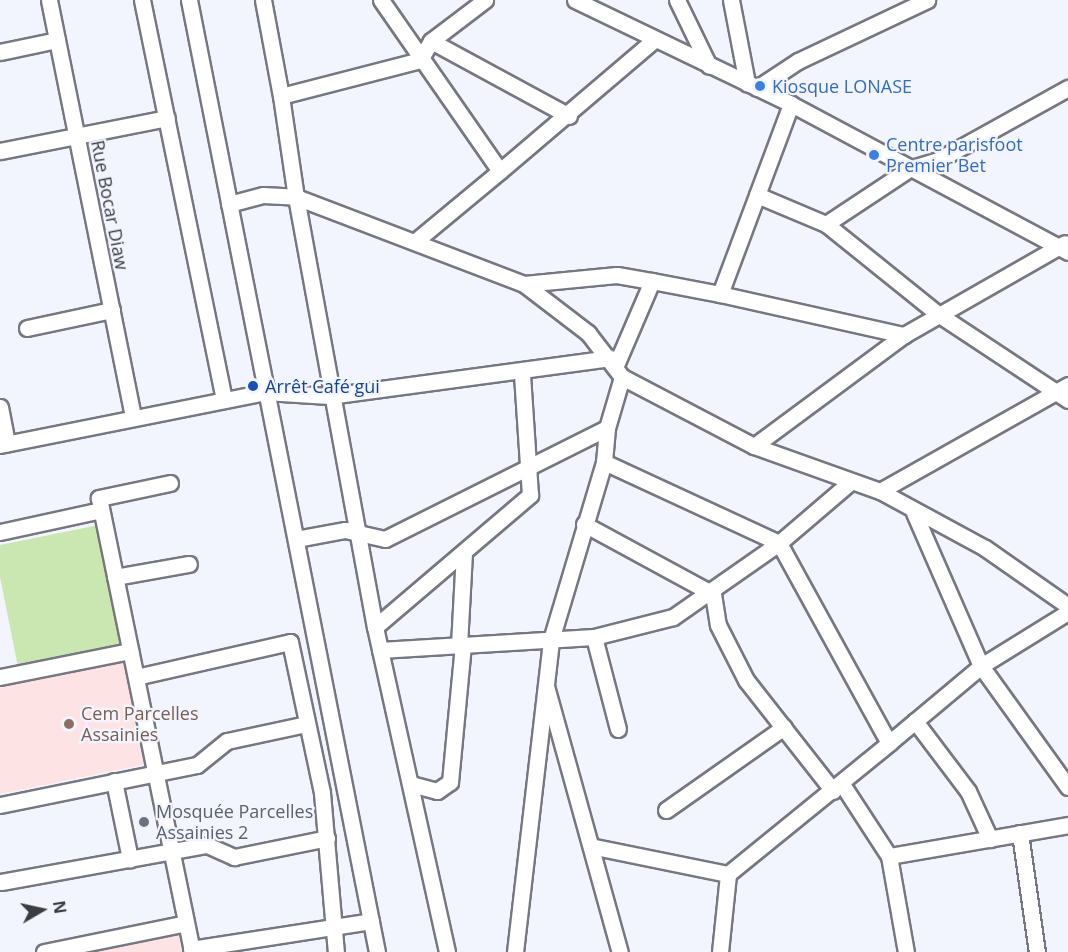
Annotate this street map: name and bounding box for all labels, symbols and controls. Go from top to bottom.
place label: Kiosque LONASE [772,75,912,97]
marker: Kiosque LONASE [753,79,767,93]
place label: Centre parisfoot Premier Bet [886,134,1023,176]
street label: Rue Bocar Diaw [87,138,133,272]
marker: Centre parisfoot Premier Bet [867,148,881,162]
place label: Arrêt Café gui [265,375,380,397]
marker: Arrêt Café gui [246,379,260,393]
place label: Cem Parcelles Assainies [81,703,198,746]
marker: Cem Parcelles Assainies [62,717,76,731]
place label: Mosquée Parcelles Assainies 2 [156,801,313,844]
marker: Mosquée Parcelles Assainies 2 [137,815,151,829]
north arrow [12,880,72,940]
text: N [48,899,72,915]

